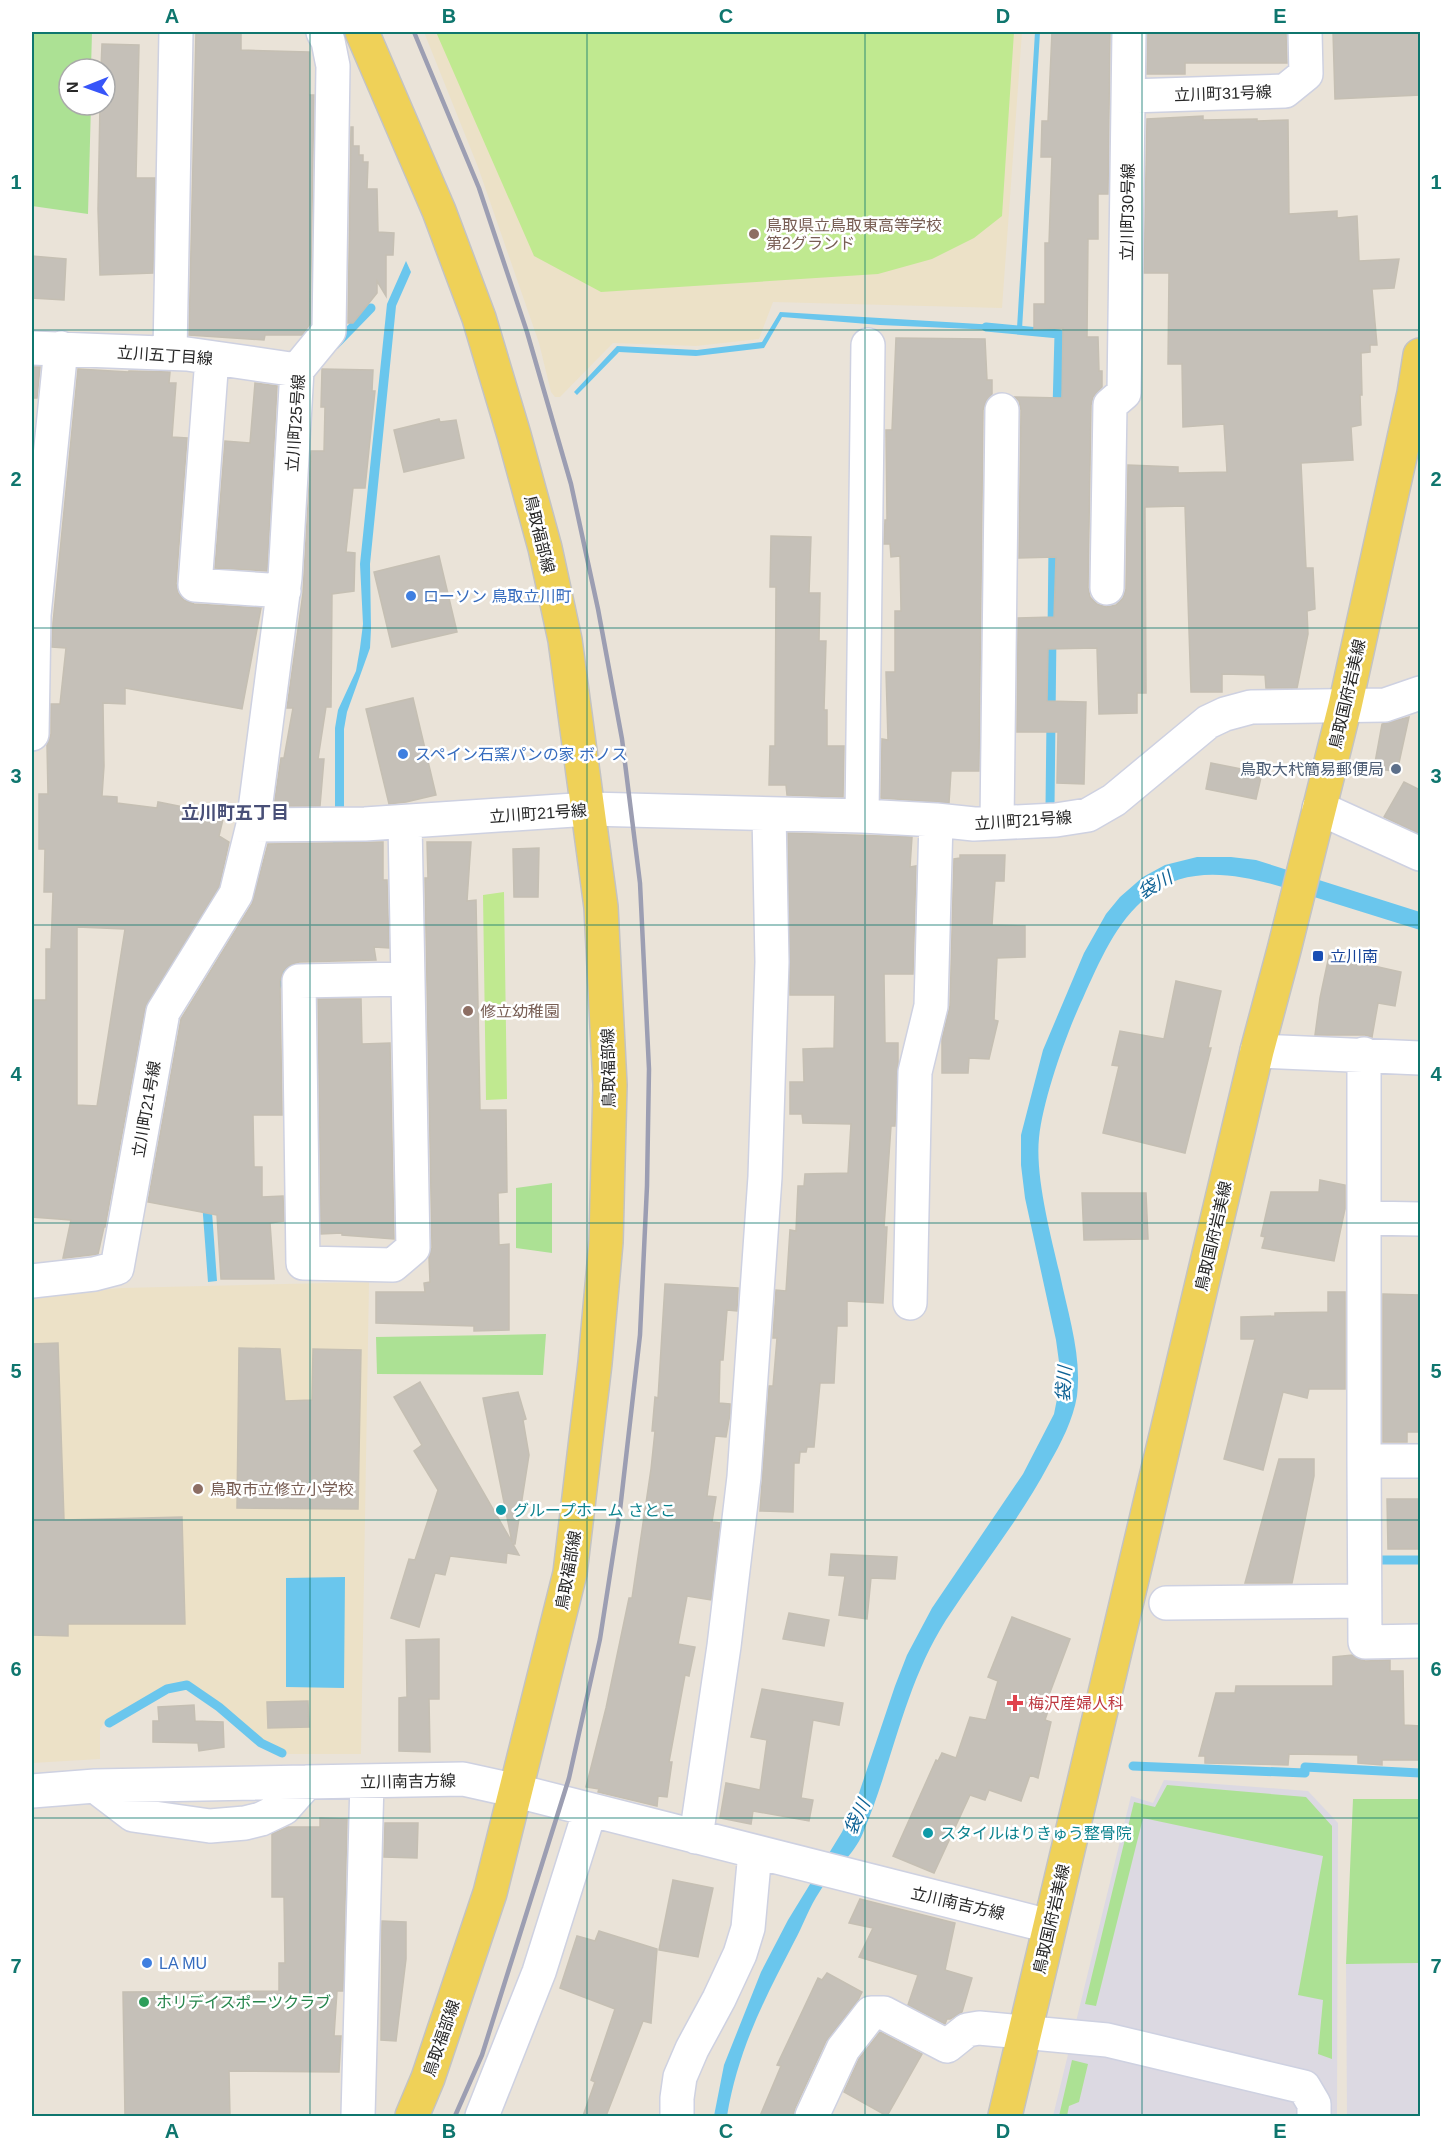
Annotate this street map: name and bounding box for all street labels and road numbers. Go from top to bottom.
street label: 立川町31号線 [1174,83,1272,104]
street label: 立川町30号線 [1118,163,1137,261]
street label: 立川五丁目線 [116,344,213,367]
street label: 立川町25号線 [284,374,307,472]
street label: 鳥取福部線 [522,493,557,575]
street label: 鳥取国府岩美線 [1327,638,1368,751]
street label: 立川町21号線 [489,802,587,825]
street label: 立川町21号線 [974,809,1072,832]
street label: 鳥取福部線 [599,1028,618,1108]
street label: 立川町21号線 [130,1059,163,1159]
street label: 鳥取国府岩美線 [1193,1180,1234,1293]
street label: 鳥取福部線 [553,1529,584,1611]
street label: 立川南吉方線 [360,1772,456,1791]
street label: 鳥取国府岩美線 [1031,1863,1072,1976]
street label: 立川南吉方線 [909,1884,1007,1923]
street label: 鳥取福部線 [420,1998,463,2079]

